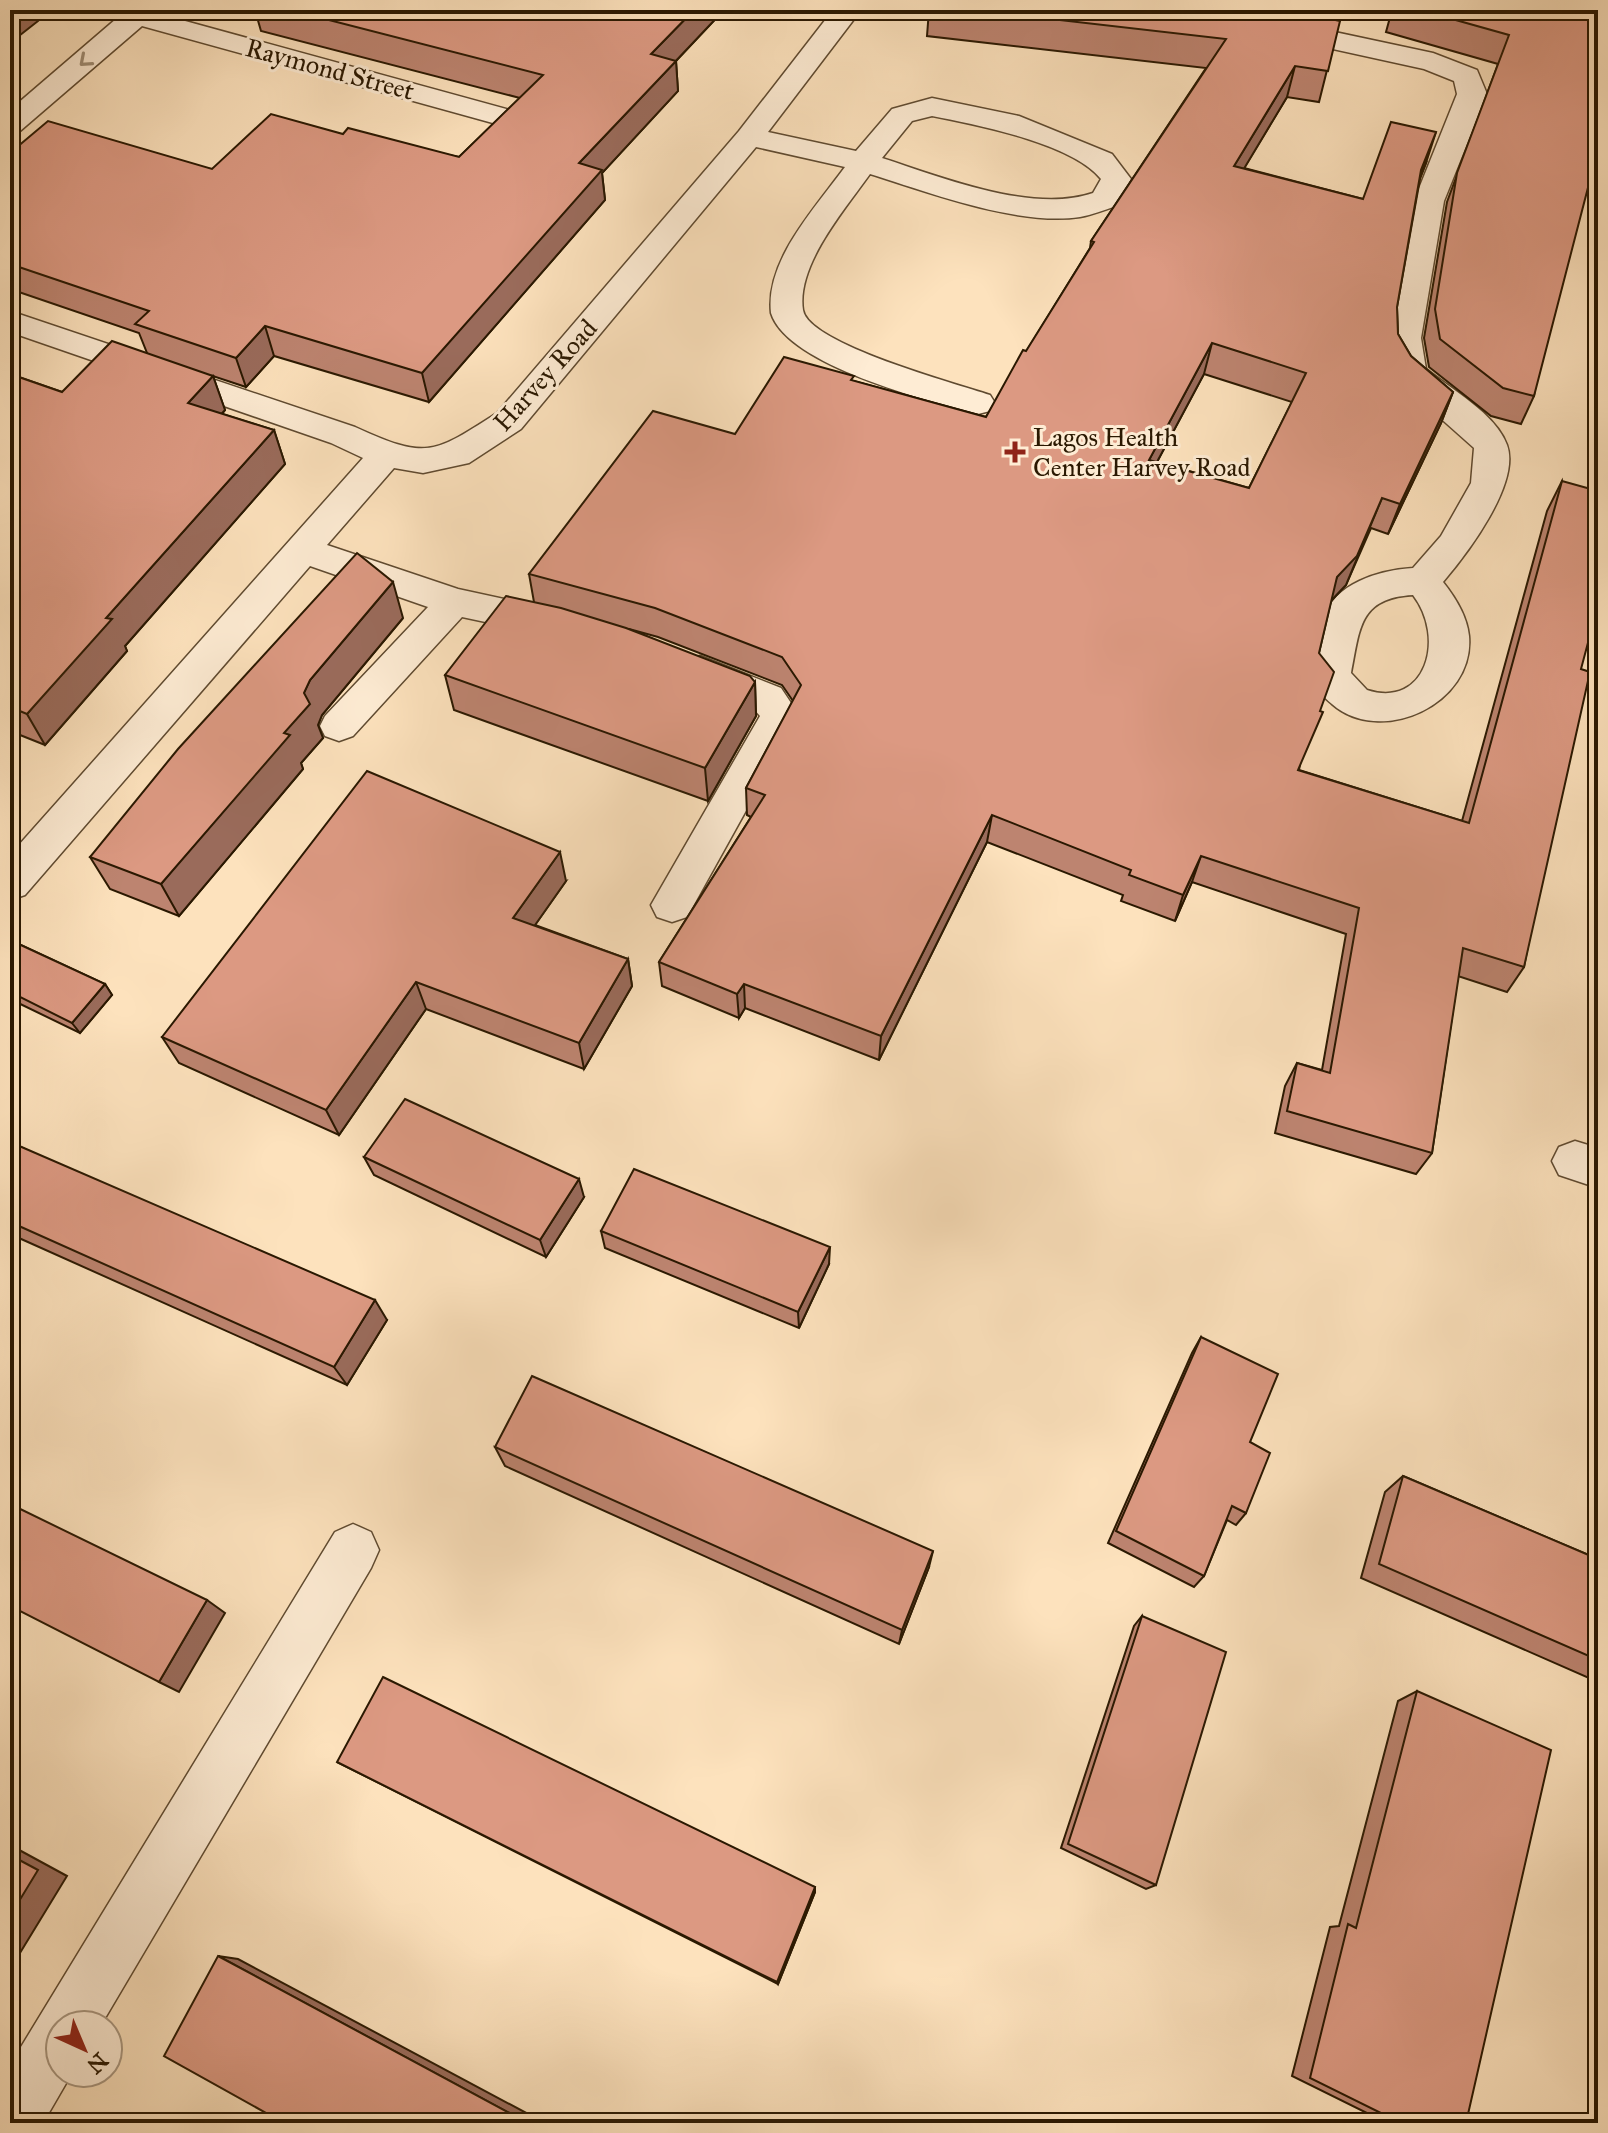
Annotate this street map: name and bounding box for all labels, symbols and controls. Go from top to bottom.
street label: Raymond Street [242,31,418,107]
one-way arrow [80,51,94,66]
street label: Harvey Road [486,312,604,438]
place label: Lagos Health Center Harvey Road [1033,421,1250,483]
marker: Lagos Health Center Harvey Road [1004,441,1026,463]
north arrow [44,2009,124,2089]
text: N [81,2047,114,2079]

